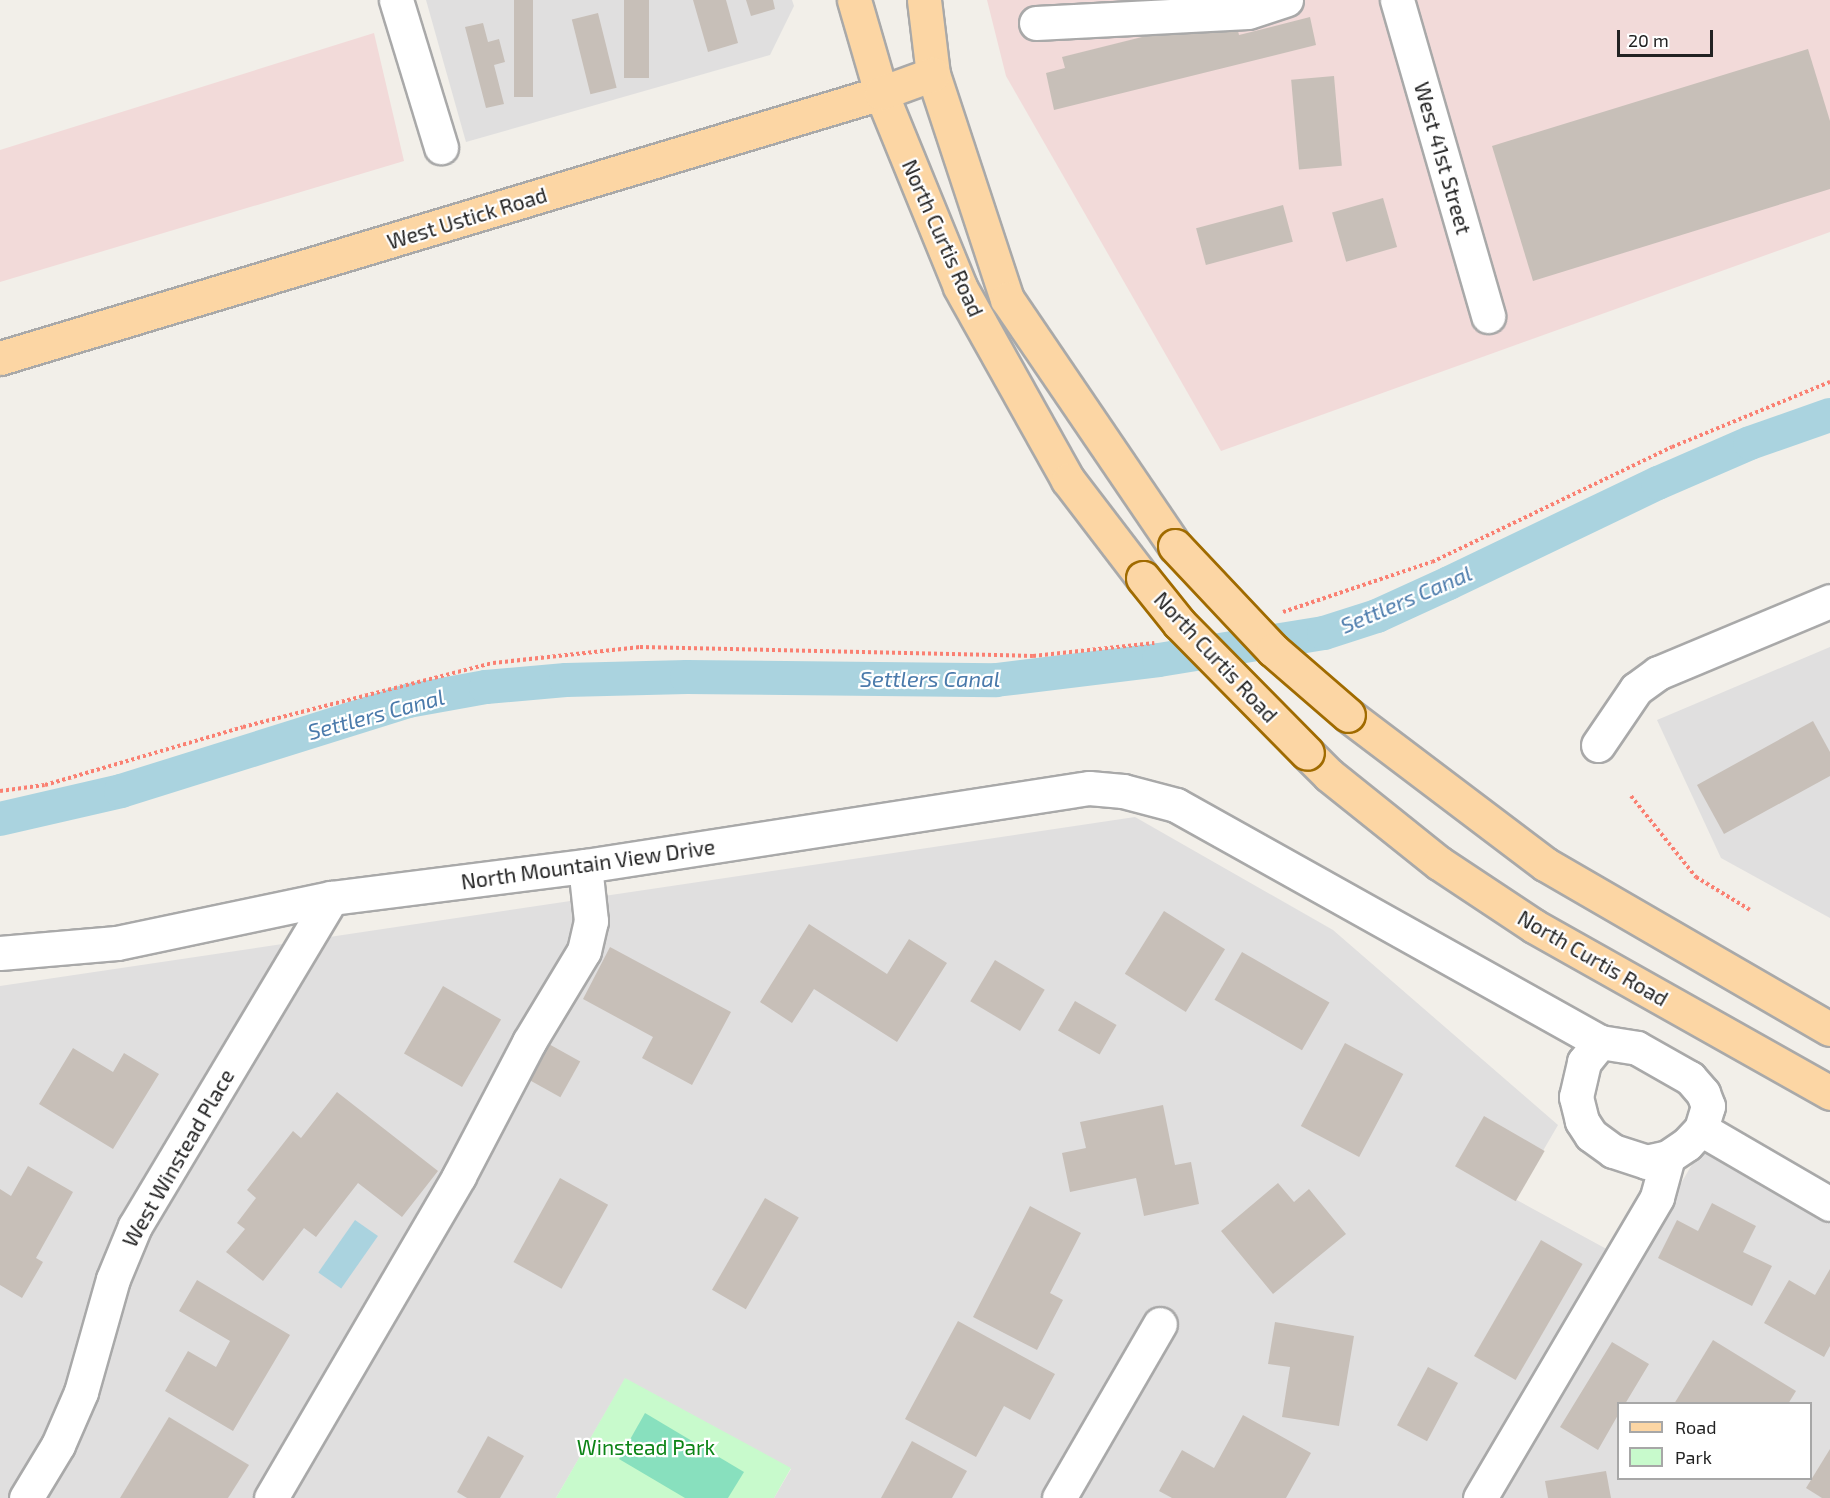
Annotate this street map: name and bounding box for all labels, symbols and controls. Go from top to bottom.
scale bar [1620,18,1716,56]
text: 20 m [1628,29,1669,51]
street label: West 41st Street [1409,79,1477,237]
street label: North Curtis Road [897,156,989,320]
street label: West Ustick Road [384,182,550,254]
water label: Settlers Canal [1336,559,1476,639]
street label: North Curtis Road [1149,586,1283,728]
water label: Settlers Canal [860,666,1000,692]
water label: Settlers Canal [305,683,447,745]
street label: North Mountain View Drive [459,834,717,894]
street label: North Curtis Road [1513,905,1673,1011]
street label: West Winstead Place [117,1065,239,1251]
legend [1617,1402,1812,1480]
text: Road [1675,1416,1716,1438]
park label: Winstead Park [577,1434,715,1460]
text: Park [1675,1446,1712,1468]

